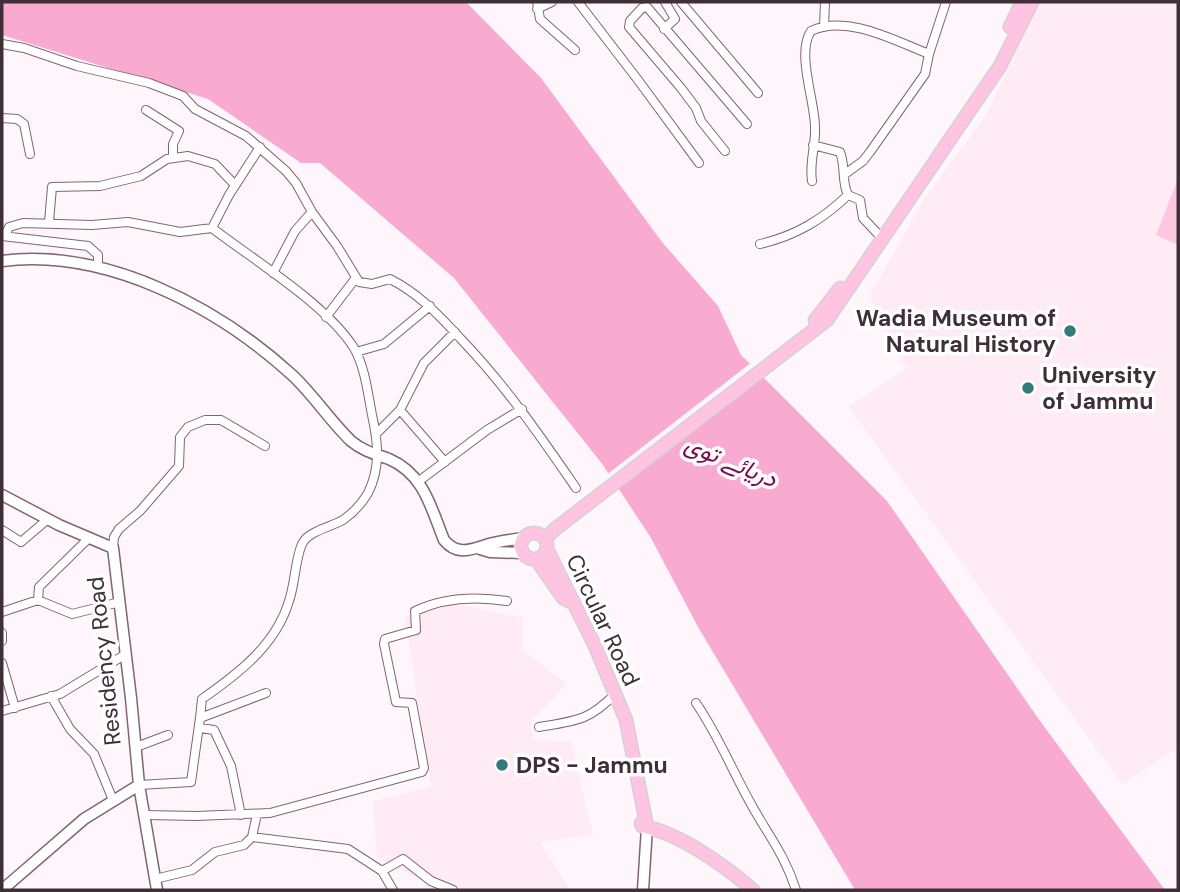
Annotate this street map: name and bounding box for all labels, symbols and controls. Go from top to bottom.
place label: Wadia Museum of Natural History [856,303,1056,359]
marker: Wadia Museum of Natural History [1062,323,1078,339]
place label: University of Jammu [1042,360,1156,416]
marker: University of Jammu [1020,380,1036,396]
water label: دریائے توی [680,428,782,494]
street label: Circular Road [559,549,647,691]
street label: Residency Road [80,575,128,747]
place label: DPS - Jammu [516,750,668,780]
marker: DPS - Jammu [494,757,510,773]

